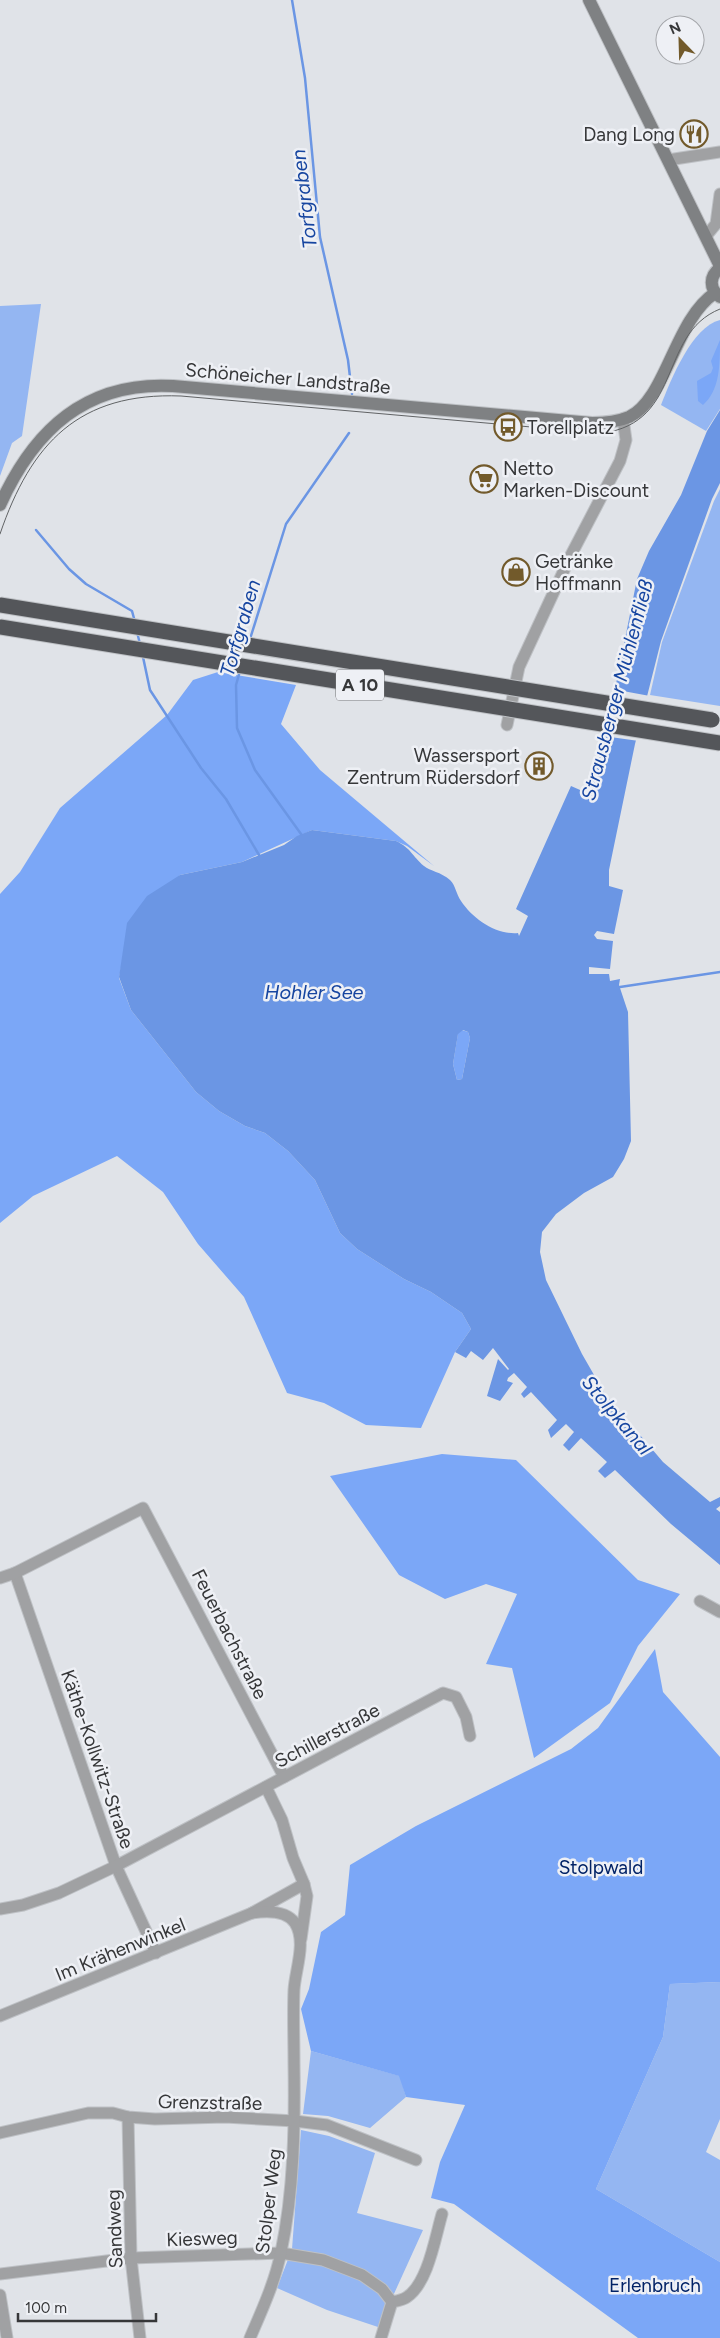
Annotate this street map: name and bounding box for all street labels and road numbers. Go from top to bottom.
street label: Schöneicher Landstraße [184,358,392,399]
road number: A 10 [336,670,384,700]
street label: Feuerbachstraße [187,1565,272,1703]
street label: Käthe-Kollwitz-Straße [56,1667,139,1852]
street label: Schillerstraße [271,1698,384,1773]
street label: Im Krähenwinkel [52,1913,189,1986]
street label: Grenzstraße [158,2090,262,2115]
street label: Stolper Weg [251,2147,286,2255]
street label: Sandweg [102,2189,127,2269]
street label: Kiesweg [166,2226,238,2251]

